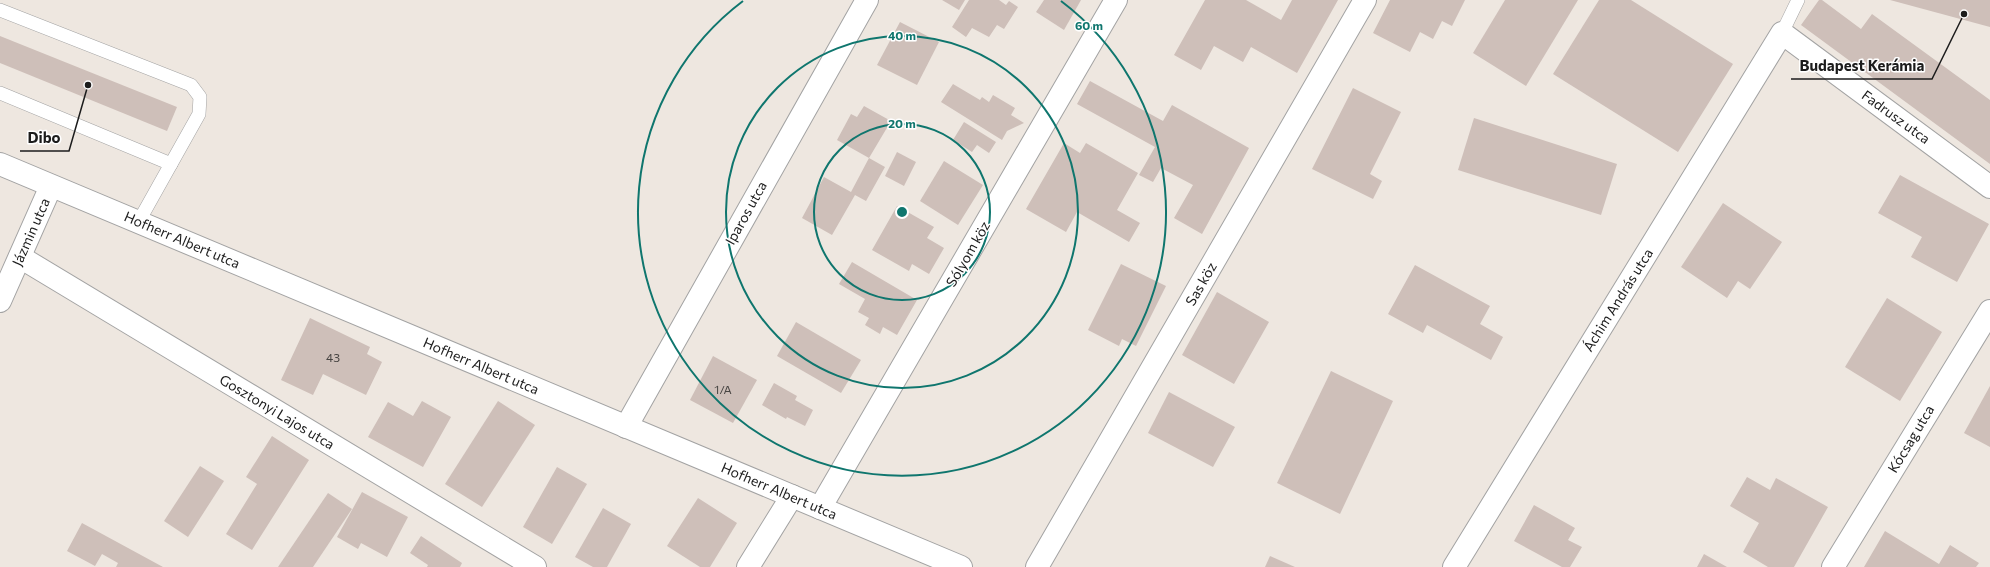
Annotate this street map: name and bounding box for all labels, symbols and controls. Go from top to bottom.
text: 60 m [1075,18,1103,32]
text: 40 m [888,28,916,42]
callout: Budapest Kerámia [1791,52,1932,79]
text: Budapest Kerámia [1800,56,1925,74]
street label: Fadrusz utca [1859,86,1934,147]
text: 20 m [888,116,916,130]
callout: Dibo [20,124,69,151]
text: Dibo [27,128,61,146]
street label: Iparos utca [721,178,770,247]
street label: Jázmin utca [8,195,53,268]
centre of rings [895,205,909,219]
street label: Hofherr Albert utca [122,207,243,272]
street label: Sólyom köz [942,218,993,290]
street label: Áchim András utca [1579,245,1656,354]
street label: Sas köz [1181,259,1220,308]
street label: Hofherr Albert utca [421,333,542,398]
house number: 43 [326,350,340,364]
street label: Gosztonyi Lajos utca [217,371,338,453]
house number: 1/A [714,382,732,396]
street label: Kócsag utca [1884,402,1937,476]
street label: Hofherr Albert utca [719,458,840,523]

